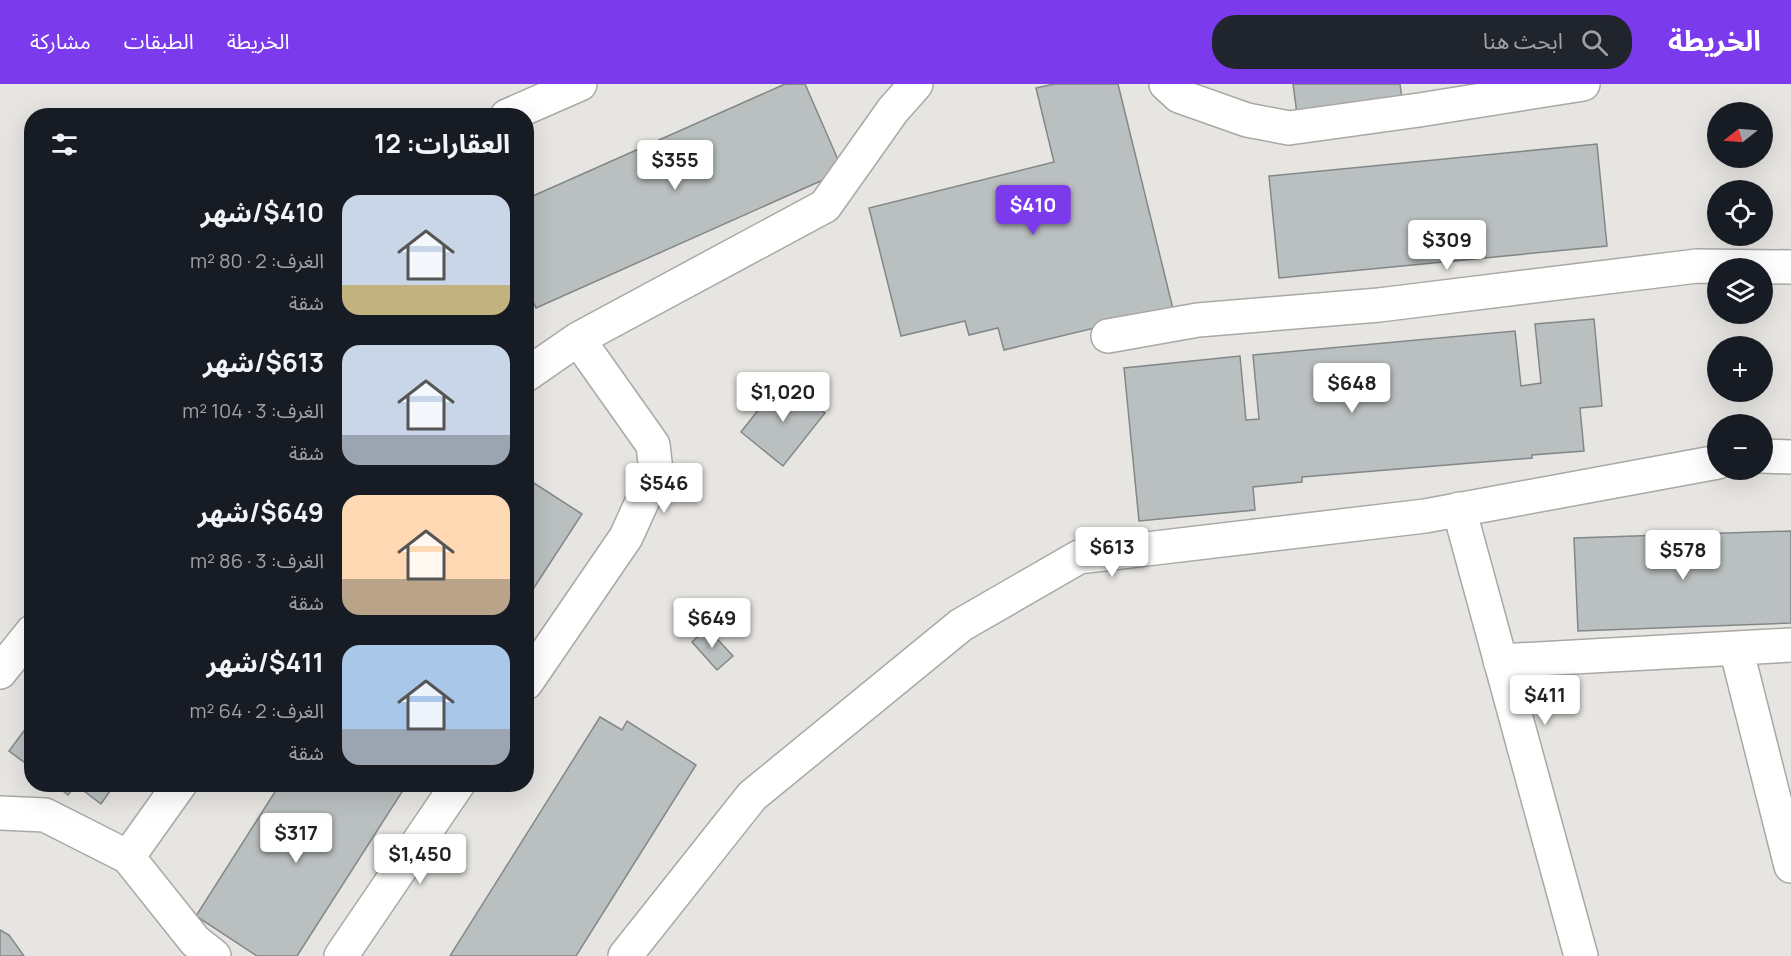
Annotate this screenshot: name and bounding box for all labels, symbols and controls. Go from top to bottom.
search box [1212,15,1632,69]
text: الخريطة [1668,21,1761,59]
text: ابحث هنا [1483,26,1563,56]
icon: search [1578,26,1611,59]
text: مشاركة [30,27,91,55]
text: الطبقات [124,27,194,55]
text: الخريطة [227,27,290,55]
north arrow [1707,102,1773,168]
map controls [1707,102,1773,480]
text: العقارات: 12 [374,125,510,161]
icon: filters [48,128,81,161]
pin: $355 [639,140,711,191]
text: $355 [651,146,699,173]
button: locate [1707,180,1773,246]
pin: $410 [997,185,1069,236]
text: $410 [1010,191,1056,218]
text: $410/شهر [201,194,324,230]
icon: home [390,219,462,291]
pin: $309 [1411,220,1483,271]
text: $309 [1422,226,1472,253]
text: الغرف: 2 · 80 m² [190,247,324,274]
button: layers [1707,258,1773,324]
text: شقة [289,289,324,316]
button: + [1707,336,1773,402]
text: $613/شهر [203,344,324,380]
pin: $648 [1316,363,1388,414]
icon: home [390,369,462,441]
text: $648 [1327,369,1377,396]
pin: $1,020 [734,372,832,423]
text: $1,020 [751,378,815,405]
text: الغرف: 3 · 104 m² [182,397,324,424]
button: − [1707,414,1773,480]
text: شقة [289,439,324,466]
pin: $546 [628,463,700,514]
text: $546 [640,469,688,496]
text: $649/شهر [198,494,324,530]
icon: home [390,519,462,591]
pin: $613 [1076,527,1148,578]
pin: $578 [1647,530,1719,581]
text: $613 [1089,533,1135,560]
text: $578 [1659,536,1707,563]
text: الغرف: 3 · 86 m² [190,547,324,574]
text: شقة [289,589,324,616]
pin: $649 [676,598,748,649]
text: $649 [687,604,737,631]
text: $411/شهر [207,644,324,680]
icon: home [390,669,462,741]
pin: $411 [1509,675,1581,726]
text: $411 [1524,681,1566,708]
text: الغرف: 2 · 64 m² [190,697,324,724]
text: شقة [289,739,324,766]
pin: $317 [260,813,332,864]
text: $317 [274,819,318,846]
pin: $1,450 [371,834,469,885]
text: $1,450 [388,840,452,867]

